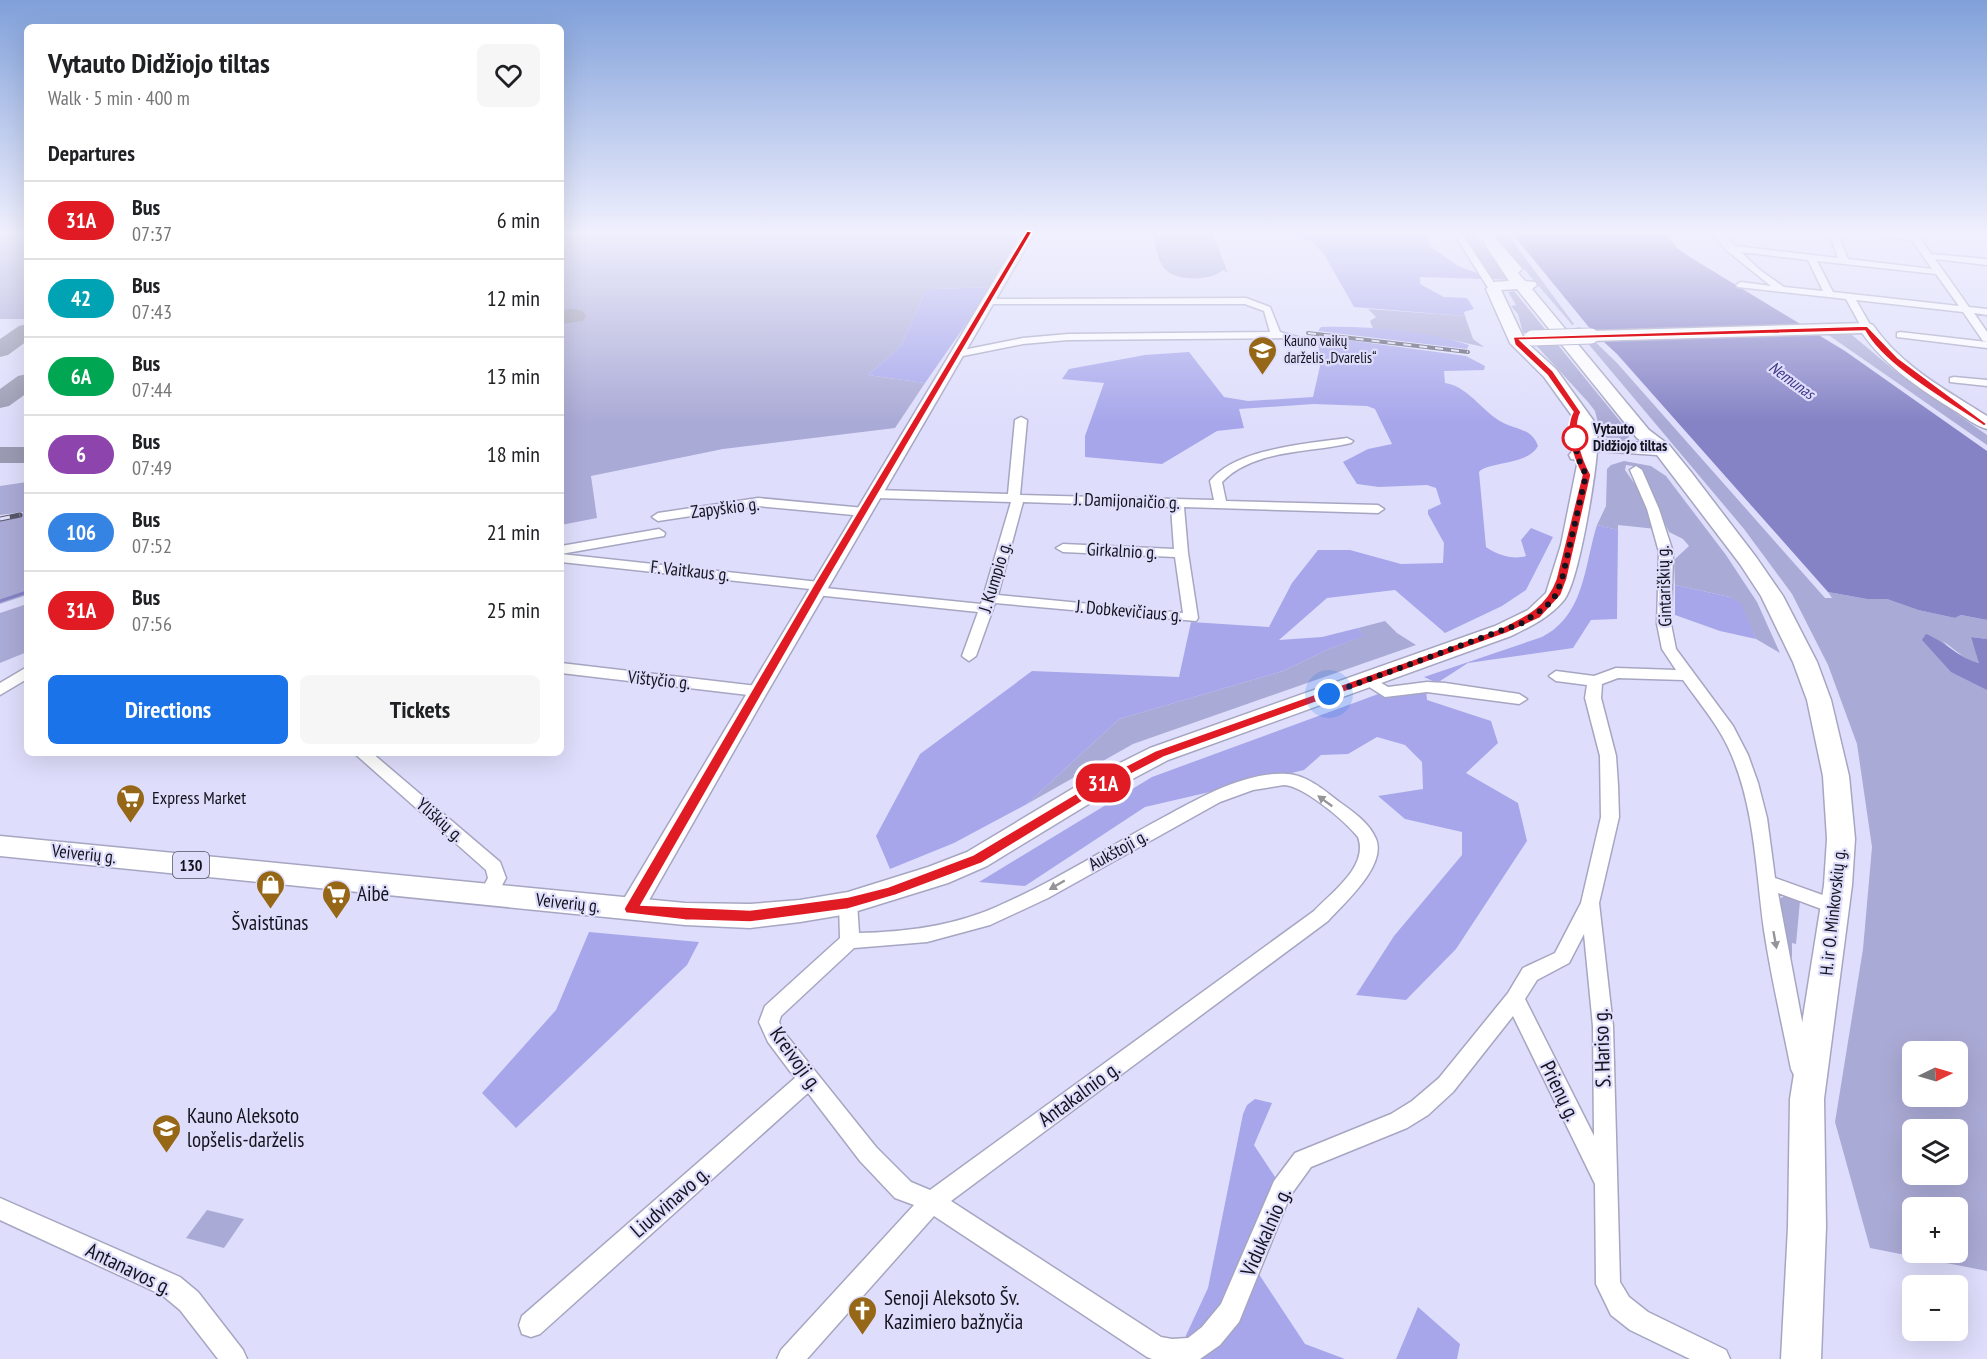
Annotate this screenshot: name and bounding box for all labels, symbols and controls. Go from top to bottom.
text: Vytauto Didžiojo tiltas [48,44,270,81]
button: heart [477,44,540,107]
text: Walk · 5 min · 400 m [48,85,190,111]
text: Departures [48,139,135,167]
text: Bus [132,193,160,221]
text: 6 min [497,206,540,234]
text: 31A [66,207,96,234]
text: 07:37 [132,221,172,247]
text: Bus [132,271,160,299]
text: 12 min [487,284,540,312]
text: 42 [71,285,91,312]
text: 07:43 [132,299,172,325]
place label: Kauno vaikų darželis „Dvarelis“ [1284,331,1376,367]
school or university icon: Kauno vaikų darželis „Dvarelis“ [1247,334,1279,376]
text: Bus [132,349,160,377]
water label: Nemunas [1765,357,1820,404]
text: 13 min [487,362,540,390]
text: 6A [71,363,91,390]
text: 07:44 [132,377,172,403]
place label: Vytauto Didžiojo tiltas [1592,419,1667,455]
marker: Vytauto Didžiojo tiltas [1562,425,1588,451]
text: Bus [132,427,160,455]
text: 18 min [487,440,540,468]
text: 6 [76,441,86,468]
text: 07:49 [132,455,172,481]
street label: J. Damijonaičio g. [1073,487,1180,514]
street label: Zapyškio g. [689,492,760,523]
text: Bus [132,505,160,533]
text: 21 min [487,518,540,546]
text: 106 [66,519,96,546]
text: 07:52 [132,533,172,559]
street label: Girkalnio g. [1086,537,1158,564]
street label: J. Kumpio g. [973,539,1016,616]
street label: Gintariškių g. [1651,545,1676,627]
street label: F. Vaitkaus g. [649,555,731,586]
text: Bus [132,583,160,611]
street label: J. Dobkevičiaus g. [1074,594,1183,627]
text: 25 min [487,596,540,624]
text: 31A [66,597,96,624]
text: 07:56 [132,611,172,637]
street label: Vištyčio g. [626,665,691,694]
button: Directions [48,675,288,744]
button: Tickets [300,675,540,744]
your location [1314,679,1344,709]
line badge: 31A [1068,764,1138,802]
text: 31A [1088,770,1118,797]
supermarket icon: Express Market [115,782,147,824]
place label: Express Market [152,786,246,809]
street label: Yliškių g. [412,793,469,847]
one-way arrow [1317,795,1333,807]
street label: Aukštoji g. [1084,824,1152,875]
street label: Veiverių g. [50,839,117,868]
street label: H. ir O. Minkovskių g. [1814,847,1851,977]
road number: 130 [173,852,209,878]
shop icon: Švaistūnas [254,868,286,910]
supermarket icon: Aibė [320,878,352,920]
place label: Aibė [357,880,389,907]
one-way arrow [1048,880,1065,890]
street label: Veiverių g. [534,888,601,917]
place label: Švaistūnas [232,909,308,936]
one-way arrow [1771,931,1780,950]
street label: S. Hariso g. [1587,1008,1616,1088]
street label: Kreivoji g. [764,1021,829,1096]
north arrow [1902,1041,1968,1107]
map controls [1902,1041,1968,1341]
street label: Antakalnio g. [1032,1055,1125,1132]
street label: Prienų g. [1534,1056,1586,1125]
place label: Kauno Aleksoto lopšelis-darželis [187,1102,304,1153]
school or university icon: Kauno Aleksoto lopšelis-darželis [150,1112,182,1154]
button: layers [1902,1119,1968,1185]
street label: Liudvinavo g. [624,1160,715,1243]
street label: Vidukalnio g. [1234,1183,1297,1281]
button: + [1902,1197,1968,1263]
street label: Antanavos g. [82,1236,177,1301]
button: − [1902,1275,1968,1341]
place label: Senoji Aleksoto Šv. Kazimiero bažnyčia [884,1284,1023,1335]
church icon: Senoji Aleksoto Šv. Kazimiero bažnyčia [847,1294,879,1336]

